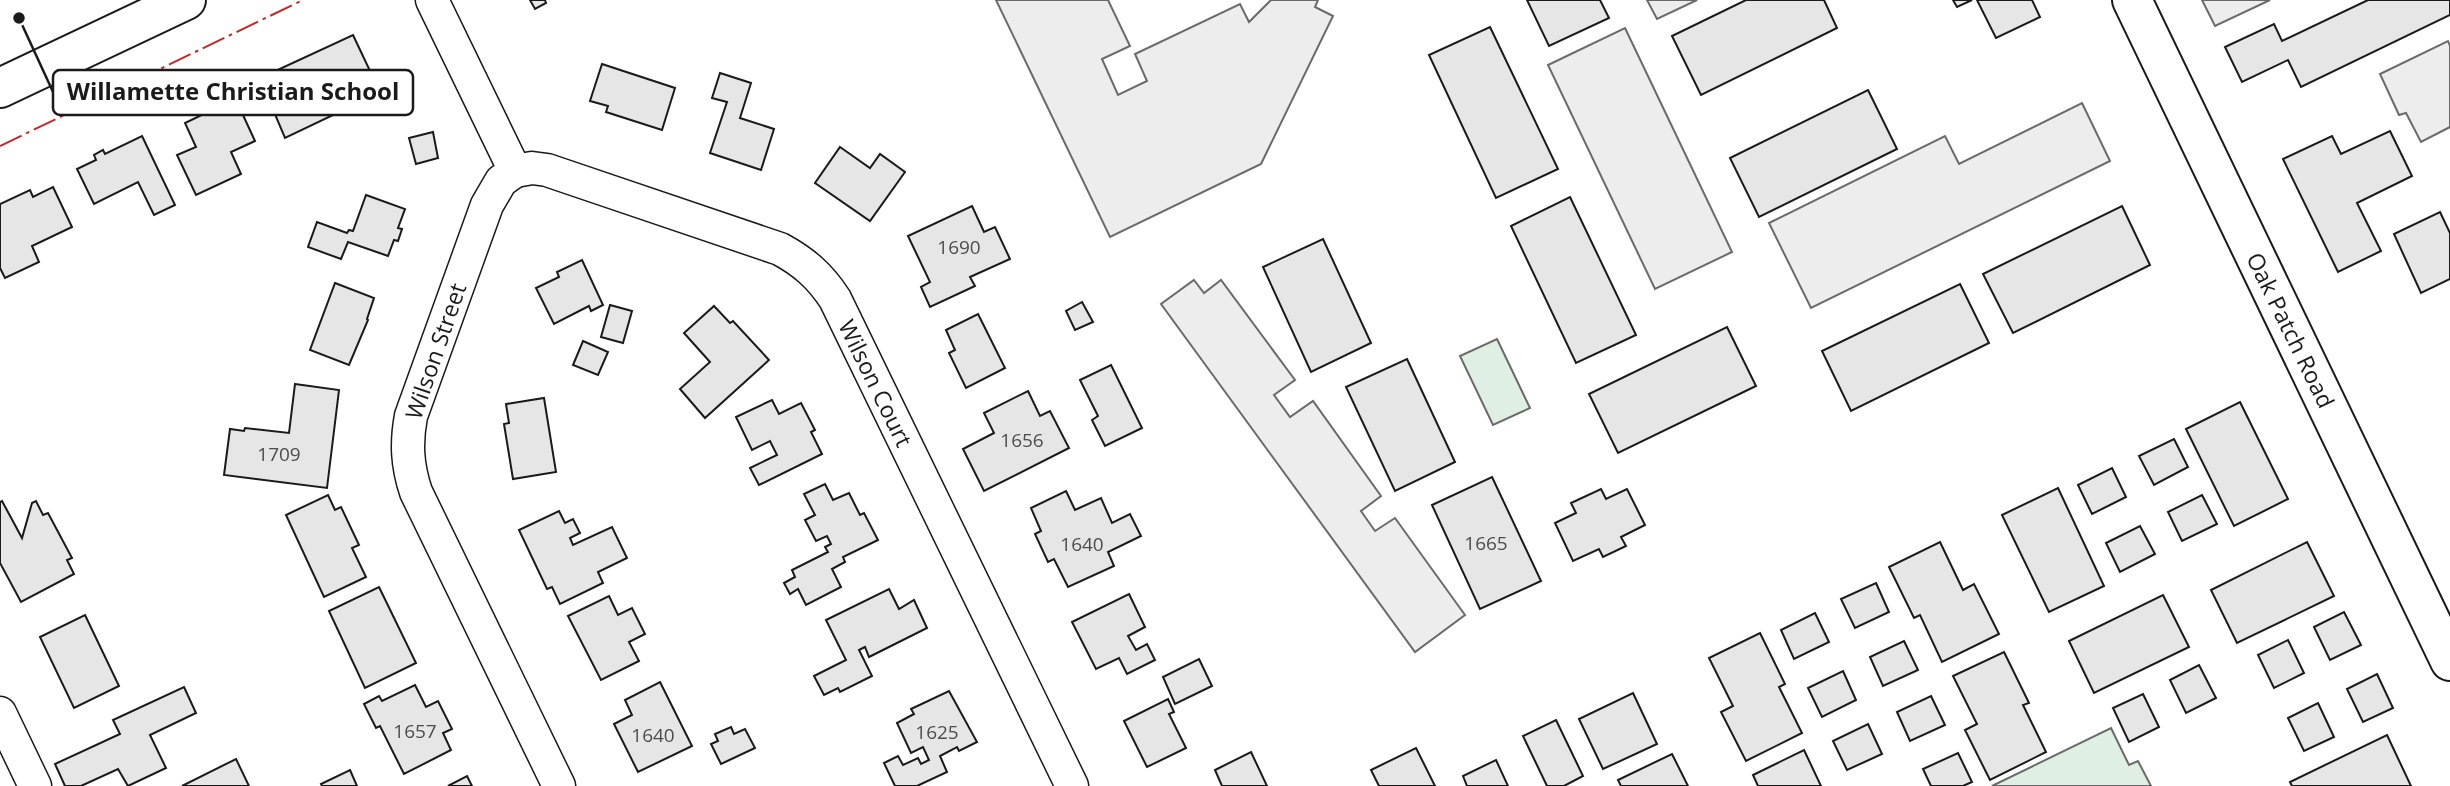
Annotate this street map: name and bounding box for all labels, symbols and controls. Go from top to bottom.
callout: Willamette Christian School [53,70,413,115]
text: Willamette Christian School [67,74,399,107]
house number: 1690 [937,234,981,260]
street label: Oak Patch Road [2239,247,2343,413]
street label: Wilson Street [397,279,473,423]
street label: Wilson Court [831,314,921,452]
house number: 1656 [1000,427,1044,453]
house number: 1709 [257,441,301,467]
house number: 1665 [1464,530,1508,556]
house number: 1640 [1060,531,1104,557]
house number: 1657 [393,718,437,744]
house number: 1625 [915,719,959,745]
house number: 1640 [631,722,675,748]

